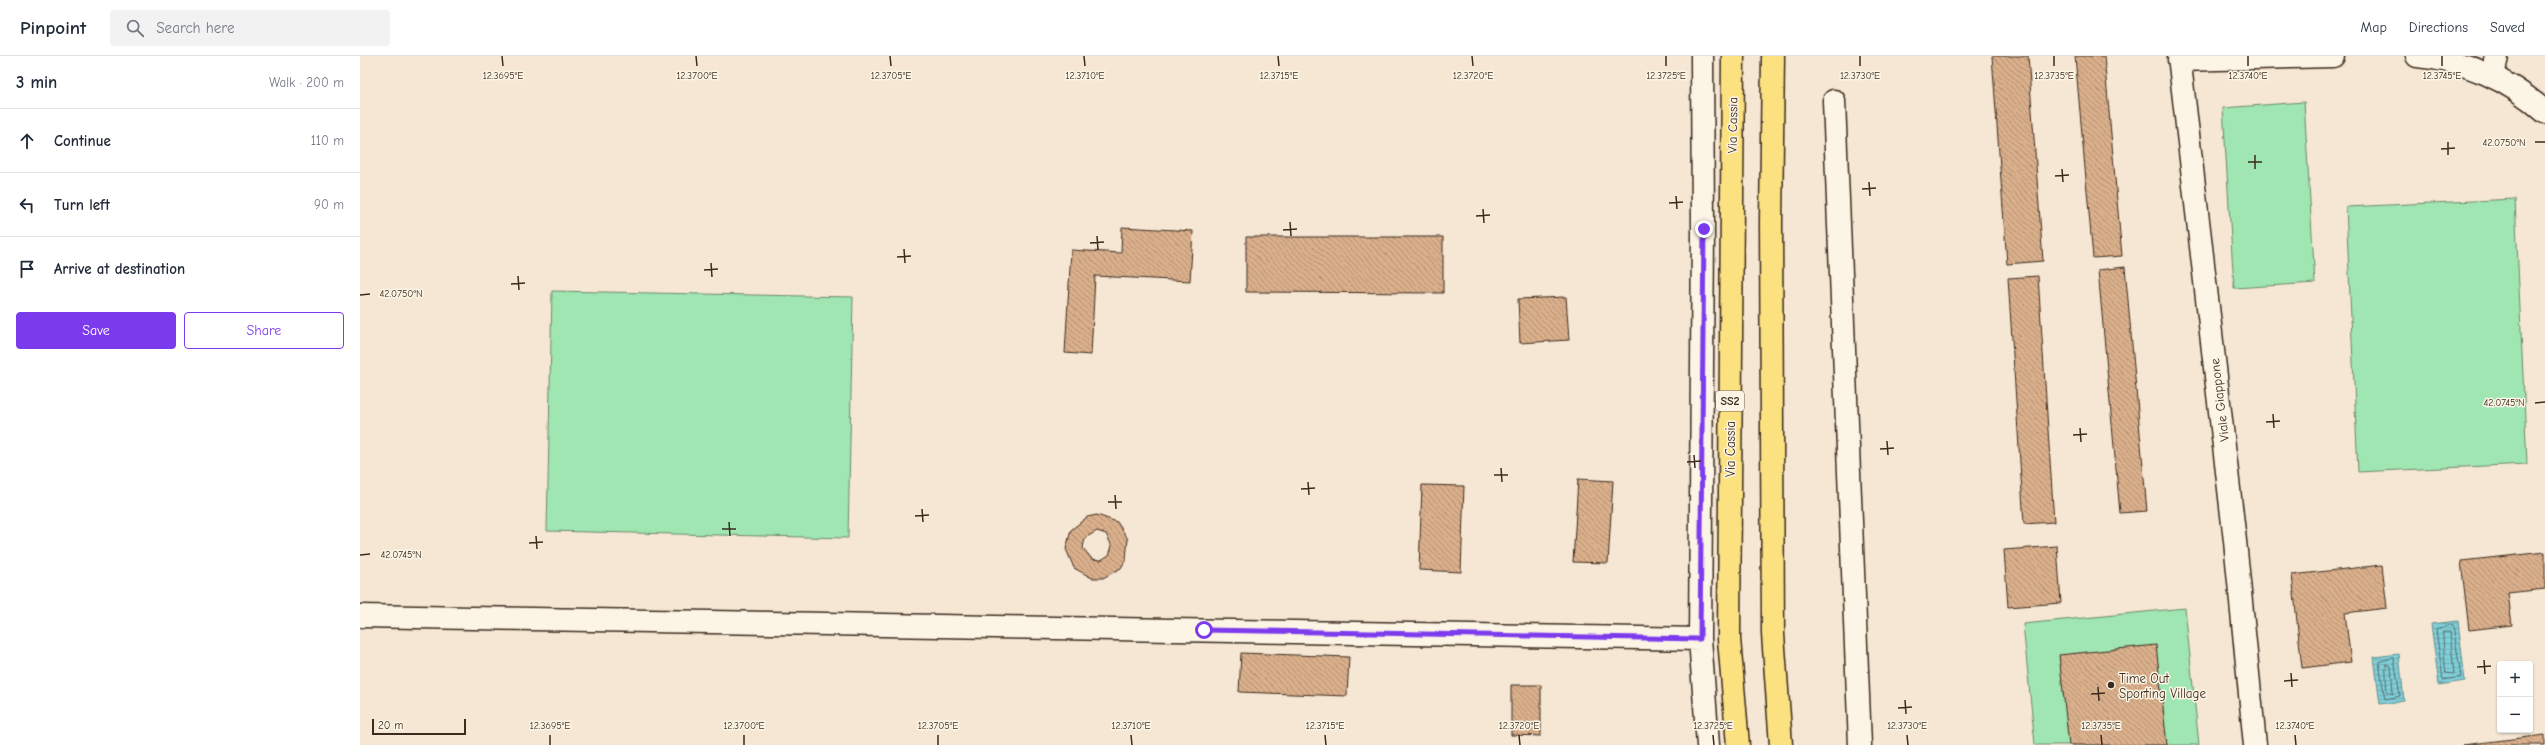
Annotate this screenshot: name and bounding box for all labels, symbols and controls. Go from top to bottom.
search box [110,10,390,46]
text: Pinpoint [20,17,86,39]
icon: search [124,17,146,39]
text: Search here [156,19,234,37]
text: Map [2360,19,2387,36]
text: Directions [2409,19,2468,36]
text: Saved [2490,19,2525,36]
text: 12.3695°E [483,70,523,82]
text: 12.3700°E [676,70,718,82]
text: 12.3705°E [871,70,911,82]
text: 12.3710°E [1065,70,1105,82]
text: 12.3715°E [1260,70,1298,82]
text: 12.3720°E [1453,70,1493,82]
text: 12.3725°E [1646,70,1686,82]
text: 12.3730°E [1840,70,1880,82]
text: 12.3735°E [2034,70,2074,82]
text: 12.3740°E [2228,70,2268,82]
text: 12.3745°E [2423,70,2461,82]
text: 3 min [16,73,57,92]
text: Walk · 200 m [269,75,344,90]
street label: Via Cassia [1725,97,1740,153]
icon: ahead [16,130,38,152]
text: Continue [54,132,111,150]
text: 110 m [311,133,344,148]
text: 42.0750°N [2483,137,2525,149]
icon: left [16,194,38,216]
text: Turn left [54,196,110,214]
text: 90 m [314,197,344,212]
route end [1695,220,1713,238]
icon: arrive [16,258,38,280]
text: Arrive at destination [54,260,185,278]
text: 42.0750°N [380,288,422,300]
button: Save [16,312,176,349]
button: Share [184,312,344,349]
street label: Viale Giappone [2207,357,2232,442]
road number: SS2 [1716,391,1744,411]
text: 42.0745°N [2484,397,2524,409]
street label: Via Cassia [1723,421,1738,477]
text: 42.0745°N [381,549,421,561]
route start [1195,621,1213,639]
map controls [2497,661,2533,733]
button: + [2497,661,2533,697]
place label: Time Out Sporting Village [2119,671,2206,701]
marker: Time Out Sporting Village [2106,680,2116,690]
button: − [2497,697,2533,733]
scale bar [372,717,466,736]
text: 20 m [378,719,403,732]
text: 12.3695°E [530,720,570,732]
text: 12.3700°E [723,720,765,732]
text: 12.3705°E [918,720,958,732]
text: 12.3710°E [1111,720,1151,732]
text: 12.3715°E [1306,720,1344,732]
text: 12.3720°E [1499,720,1539,732]
text: 12.3725°E [1693,720,1733,732]
text: 12.3730°E [1887,720,1927,732]
text: 12.3735°E [2081,720,2121,732]
text: 12.3740°E [2275,720,2315,732]

